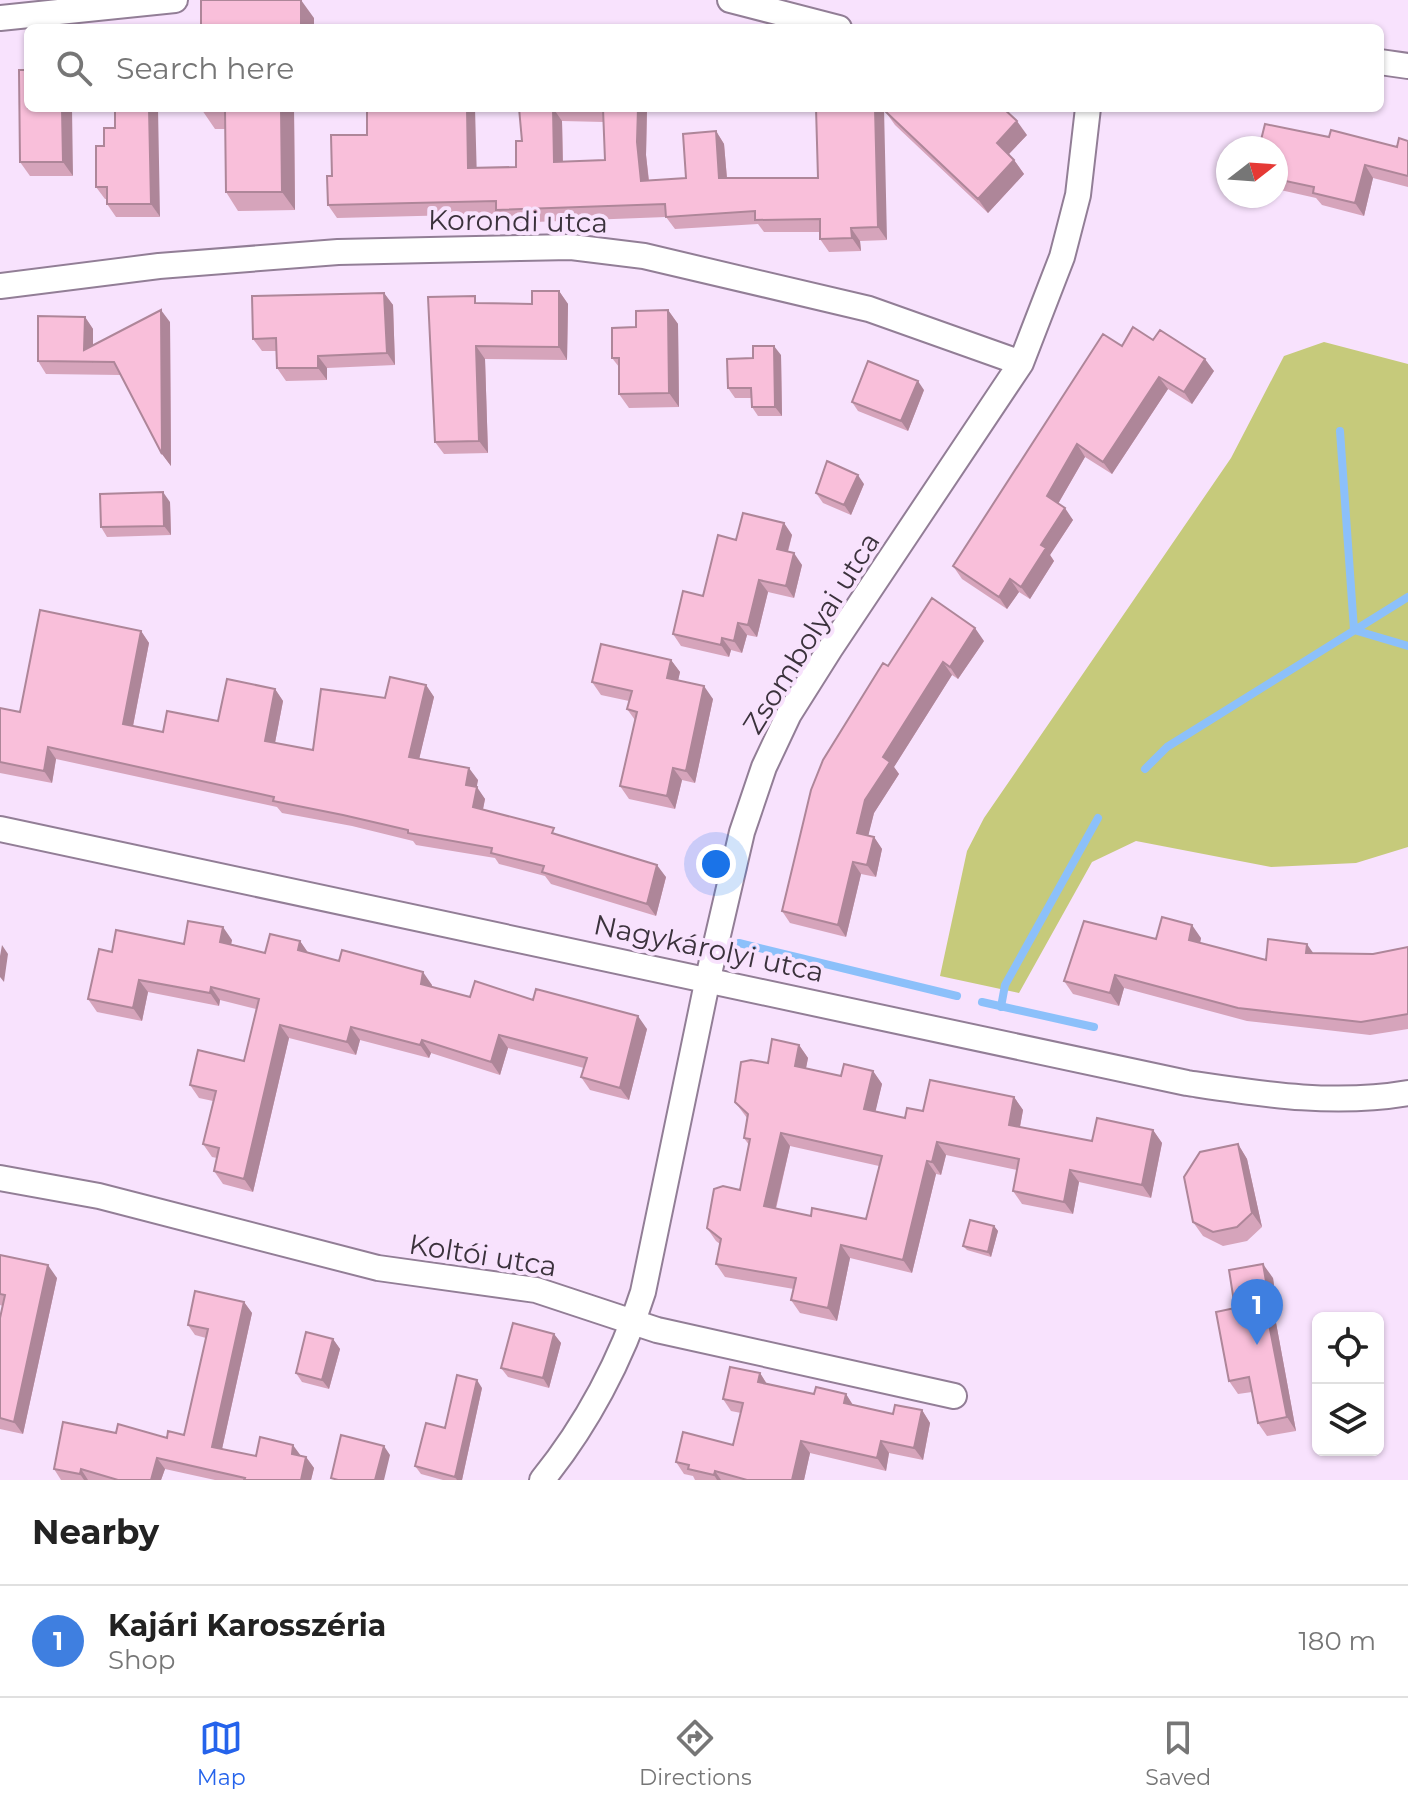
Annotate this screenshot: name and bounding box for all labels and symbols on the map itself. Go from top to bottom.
north arrow [1216,136,1288,208]
street label: Korondi utca [428,202,608,240]
street label: Zsombolyai utca [735,526,887,740]
your location [696,844,736,884]
street label: Nagykárolyi utca [591,907,827,989]
street label: Koltói utca [407,1227,559,1283]
pin: 1 [1231,1279,1283,1345]

